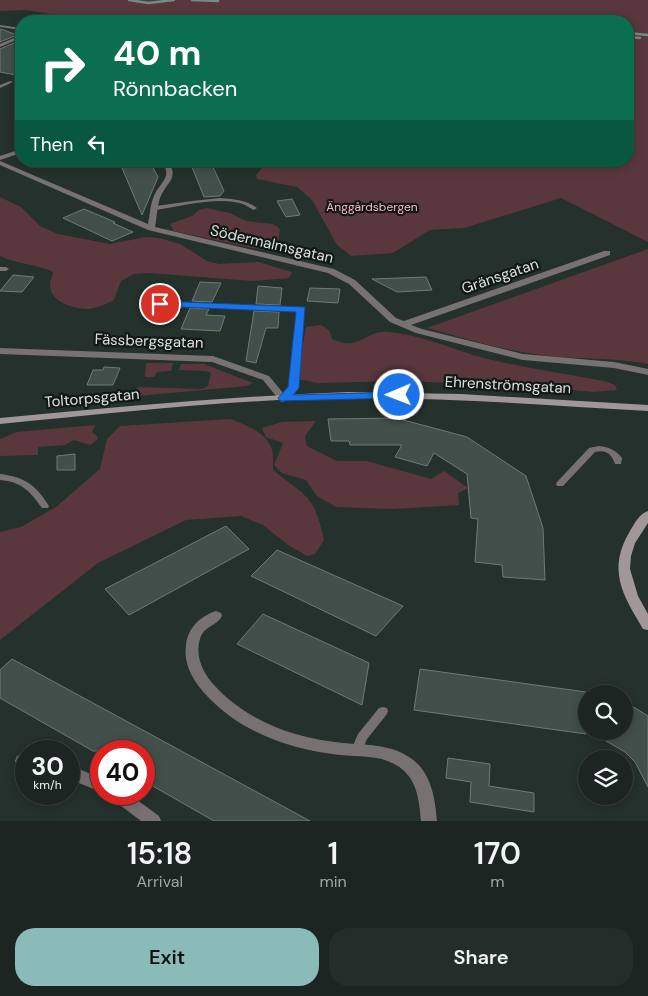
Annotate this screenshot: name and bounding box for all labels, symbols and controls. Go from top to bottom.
text: 40 m [113,30,202,76]
icon: right [30,35,95,100]
text: Rönnbacken [113,74,237,103]
icon: left [83,130,111,158]
text: Then [30,132,73,157]
park label: Änggårdsbergen [326,199,418,215]
street label: Södermalmsgatan [208,220,336,268]
street label: Gränsgatan [459,253,541,299]
pin [139,283,181,325]
icon: arrive [146,290,174,318]
street label: Fässbergsgatan [94,329,204,353]
position arrow [372,368,424,420]
street label: Ehrenströmsgatan [444,372,572,398]
street label: Toltorpsgatan [44,384,140,412]
map controls [578,685,633,805]
button: search [578,685,633,740]
speed limit sign: 40 [90,740,155,805]
text: 30 [31,750,64,783]
button: layers [578,750,633,805]
text: km/h [33,777,62,793]
text: 15:18 [127,834,192,873]
text: 1 [328,834,338,873]
text: 170 [474,834,521,873]
text: Arrival [136,871,183,892]
text: min [319,871,347,892]
text: m [490,871,504,892]
button: Exit [15,928,319,986]
button: Share [329,928,633,986]

